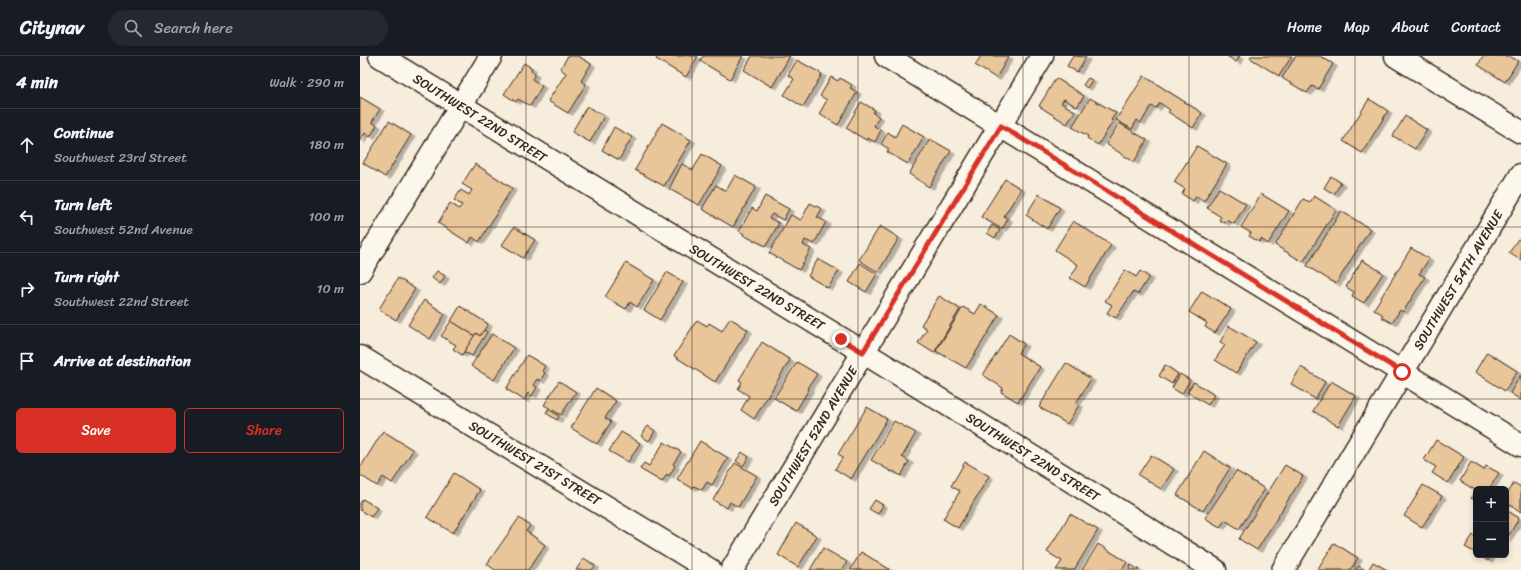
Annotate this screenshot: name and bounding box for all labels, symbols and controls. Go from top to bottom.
search box [108,10,388,46]
text: Citynav [20,11,84,44]
text: Search here [154,15,233,41]
text: Home [1287,15,1322,40]
text: Map [1344,15,1370,40]
text: About [1392,15,1429,40]
text: Contact [1451,15,1501,40]
icon: search [122,17,144,39]
text: 4 min [16,67,58,97]
street label: SOUTHWEST 22ND STREET [408,67,553,170]
text: Walk · 290 m [270,71,344,94]
text: Continue [54,120,114,146]
text: 180 m [309,133,344,156]
icon: ahead [16,134,38,156]
text: Southwest 23rd Street [54,146,187,169]
text: Turn left [54,192,112,218]
text: 100 m [309,205,344,228]
street label: SOUTHWEST 54TH AVENUE [1407,205,1510,355]
icon: left [16,206,38,228]
text: Southwest 52nd Avenue [54,218,193,241]
street label: SOUTHWEST 22ND STREET [685,237,830,337]
text: Turn right [54,264,119,290]
text: 10 m [317,277,344,300]
icon: right [16,278,38,300]
text: Southwest 22nd Street [54,290,189,313]
route end [832,330,850,348]
text: Arrive at destination [54,348,191,374]
icon: arrive [16,350,38,372]
street label: SOUTHWEST 52ND AVENUE [762,361,864,510]
route start [1393,363,1411,381]
street label: SOUTHWEST 22ND STREET [961,406,1106,509]
button: Save [16,408,176,453]
button: Share [184,408,344,453]
street label: SOUTHWEST 21ST STREET [464,414,607,513]
map controls [1473,486,1509,558]
button: + [1473,486,1509,522]
button: − [1473,522,1509,558]

